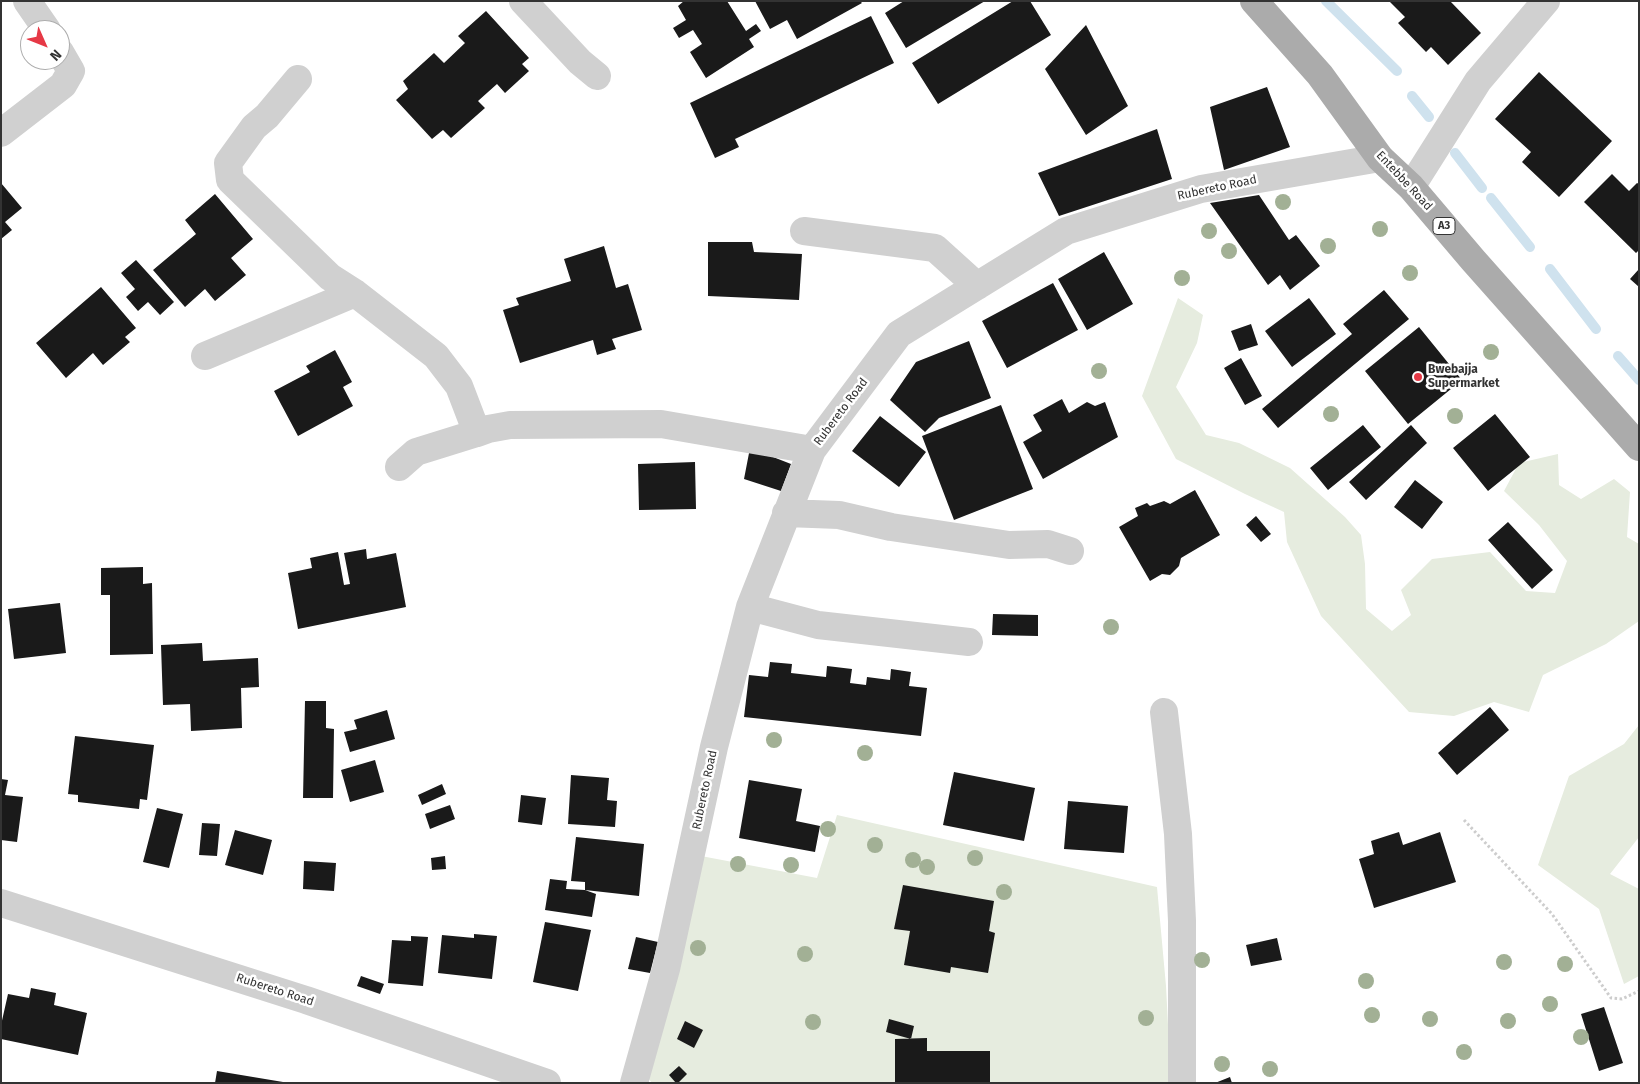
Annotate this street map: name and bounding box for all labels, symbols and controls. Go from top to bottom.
north arrow [20,20,70,70]
text: N [46,46,65,64]
street label: Entebbe Road [1373,148,1435,214]
street label: Rubereto Road [1176,173,1258,203]
road number: A3 [1433,218,1455,235]
place label: Bwebajja Supermarket [1428,363,1500,391]
marker: Bwebajja Supermarket [1412,371,1424,383]
street label: Rubereto Road [811,375,871,449]
street label: Rubereto Road [690,749,720,831]
street label: Rubereto Road [234,971,316,1009]

